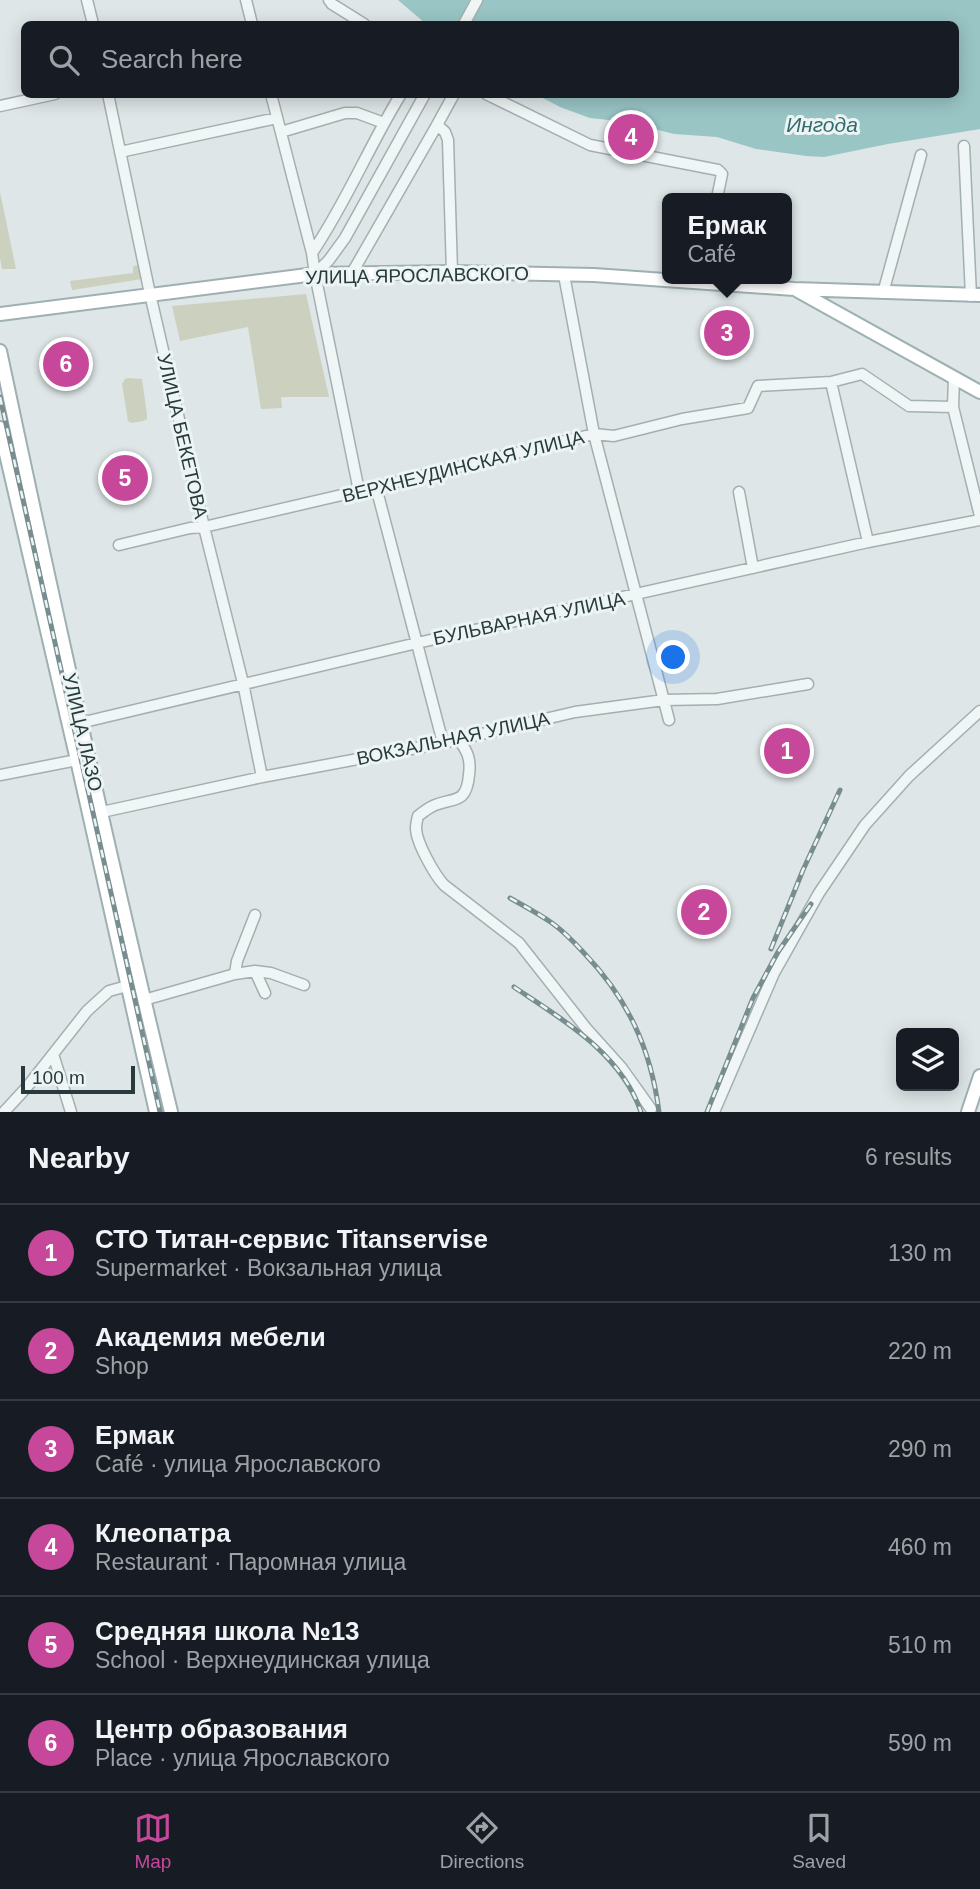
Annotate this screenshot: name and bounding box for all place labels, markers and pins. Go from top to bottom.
pin: 4 [608,111,654,163]
pin: 3 [704,307,750,359]
pin: 6 [43,338,89,390]
pin: 5 [102,452,148,504]
pin: 1 [764,725,810,777]
pin: 2 [681,886,727,938]

